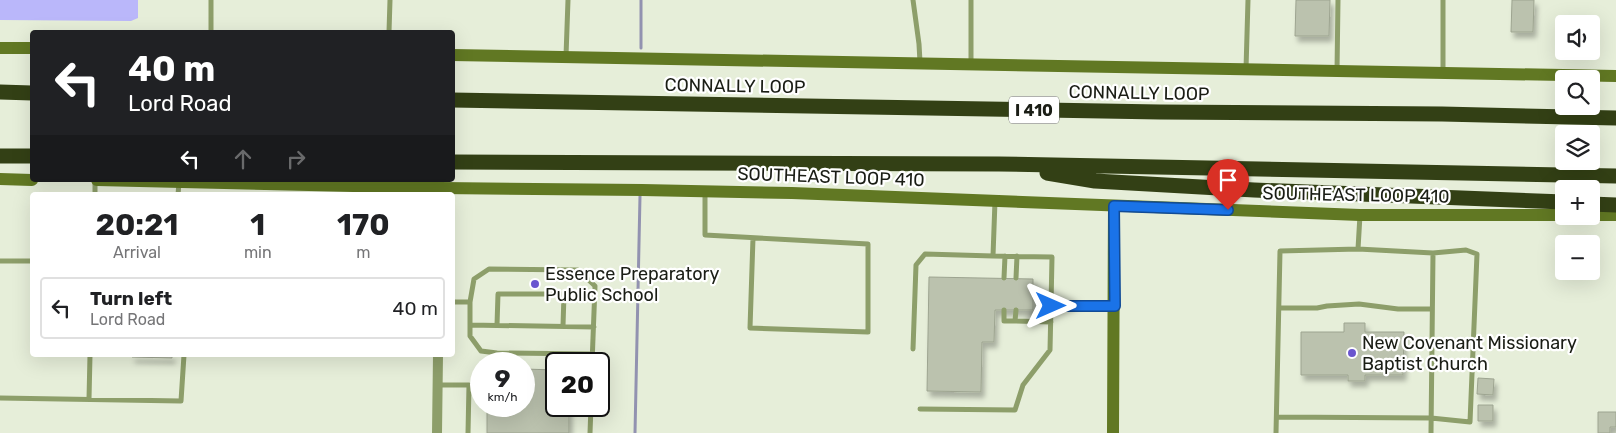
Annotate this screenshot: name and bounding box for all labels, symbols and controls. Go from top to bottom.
map controls [1555,15,1600,280]
button: sound [1555,15,1600,60]
text: 40 m [128,48,215,90]
icon: left [45,50,110,115]
button: search [1555,70,1600,115]
street label: CONNALLY LOOP [664,74,806,98]
street label: CONNALLY LOOP [1068,81,1210,105]
text: Lord Road [128,90,232,117]
road number: I 410 [1009,96,1059,124]
button: layers [1555,125,1600,170]
icon: left [176,145,204,173]
icon: ahead [229,145,257,173]
icon: right [282,145,310,173]
pin [1207,159,1249,210]
street label: SOUTHEAST LOOP 410 [737,163,925,191]
icon: arrive [1214,166,1242,194]
button: + [1555,180,1600,225]
street label: SOUTHEAST LOOP 410 [1262,182,1450,208]
text: 20:21 [95,207,178,243]
text: 1 [250,207,265,243]
text: 170 [337,207,390,243]
button: − [1555,235,1600,280]
text: Arrival [113,243,161,262]
text: min [244,243,272,262]
text: m [356,243,370,262]
place label: Essence Preparatory Public School [545,263,719,306]
marker: Essence Preparatory Public School [529,278,541,290]
position arrow [1024,279,1076,331]
text: Turn left [90,287,172,310]
icon: left [47,294,75,322]
text: 40 m [393,297,438,320]
text: Lord Road [90,310,165,329]
place label: New Covenant Missionary Baptist Church [1362,332,1577,375]
marker: New Covenant Missionary Baptist Church [1346,347,1358,359]
speed limit sign: 20 [545,352,610,417]
text: 9 [494,364,511,393]
text: km/h [488,390,517,404]

